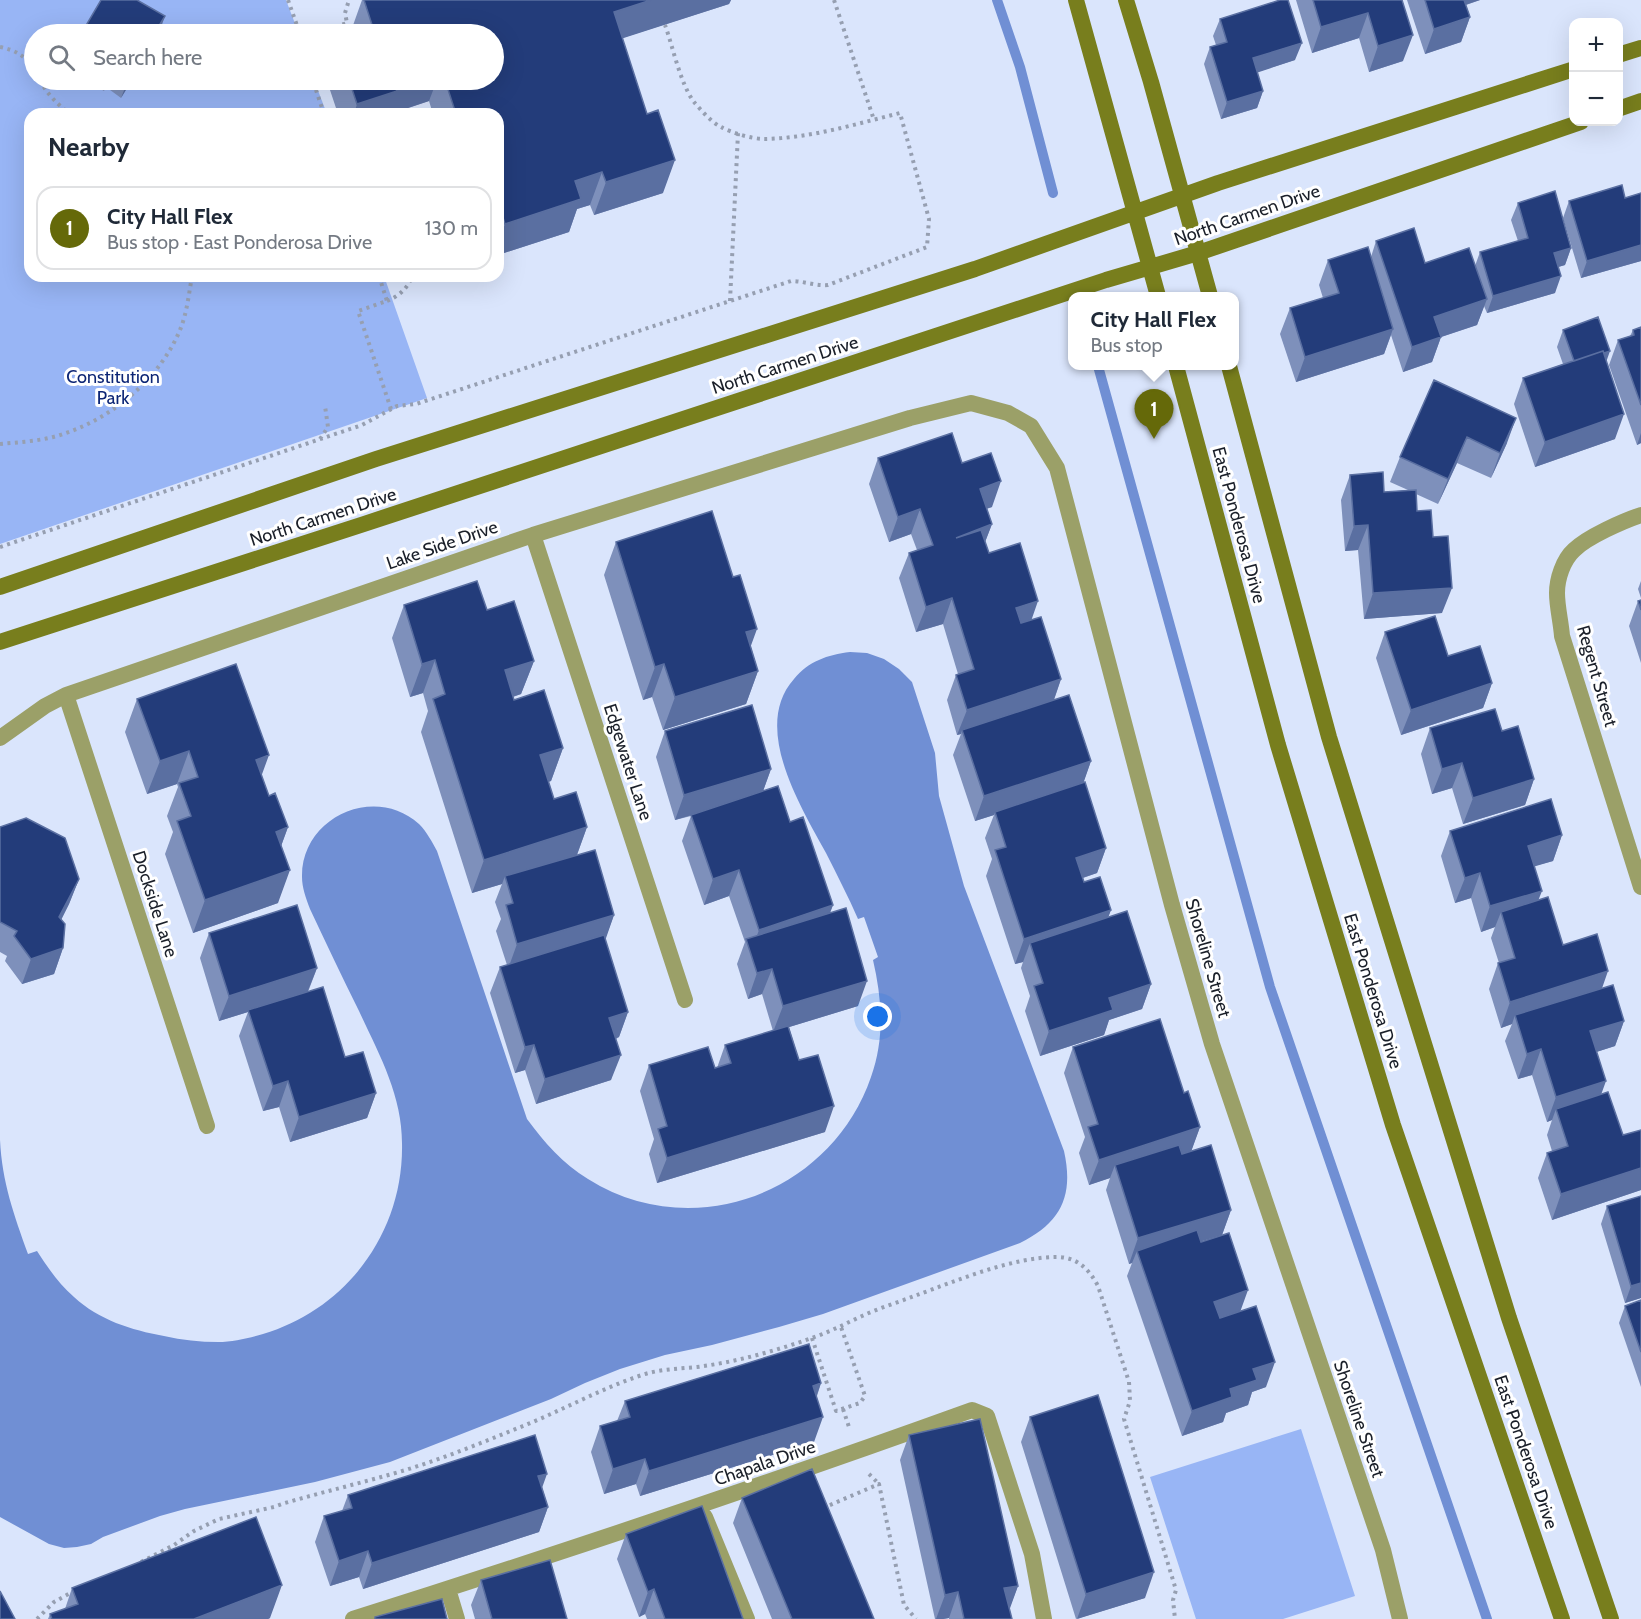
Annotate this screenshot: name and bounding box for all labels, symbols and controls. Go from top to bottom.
map controls [1569,18,1623,126]
button: + [1569,18,1623,72]
search box [24,24,504,90]
icon: search [45,41,78,74]
text: Search here [93,44,202,71]
button: − [1569,72,1623,126]
text: Nearby [48,131,129,163]
street label: North Carmen Drive [1171,180,1323,250]
text: City Hall Flex [107,203,233,230]
text: 1 [66,216,73,240]
text: 130 m [425,216,478,240]
text: Bus stop · East Ponderosa Drive [107,230,372,254]
popup [1068,292,1239,370]
text: City Hall Flex [1091,306,1216,333]
street label: North Carmen Drive [709,331,861,399]
text: Bus stop [1091,333,1163,357]
park label: Constitution Park [66,366,160,409]
pin: 1 [1134,390,1174,439]
street label: East Ponderosa Drive [1208,444,1270,606]
street label: North Carmen Drive [247,483,399,551]
street label: Lake Side Drive [383,516,501,574]
street label: Regent Street [1572,623,1622,729]
street label: Edgewater Lane [599,701,657,823]
street label: Dockside Lane [127,848,183,960]
street label: Shoreline Street [1181,896,1235,1020]
street label: East Ponderosa Drive [1339,911,1407,1071]
your location [863,1002,892,1031]
street label: Shoreline Street [1329,1358,1389,1480]
street label: East Ponderosa Drive [1489,1372,1563,1532]
street label: Chapala Drive [712,1435,818,1491]

